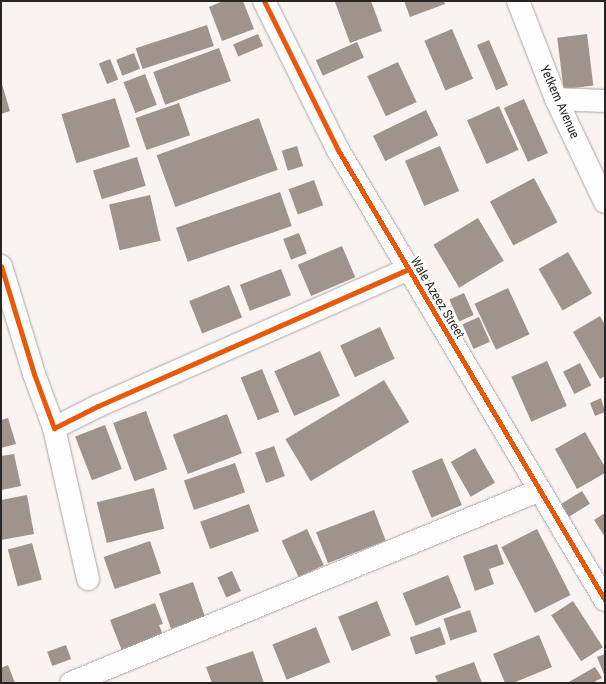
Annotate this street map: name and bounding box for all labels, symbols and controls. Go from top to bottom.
street label: Yetkem Avenue [536,63,582,141]
street label: Wale Azeez Street [406,254,468,342]

